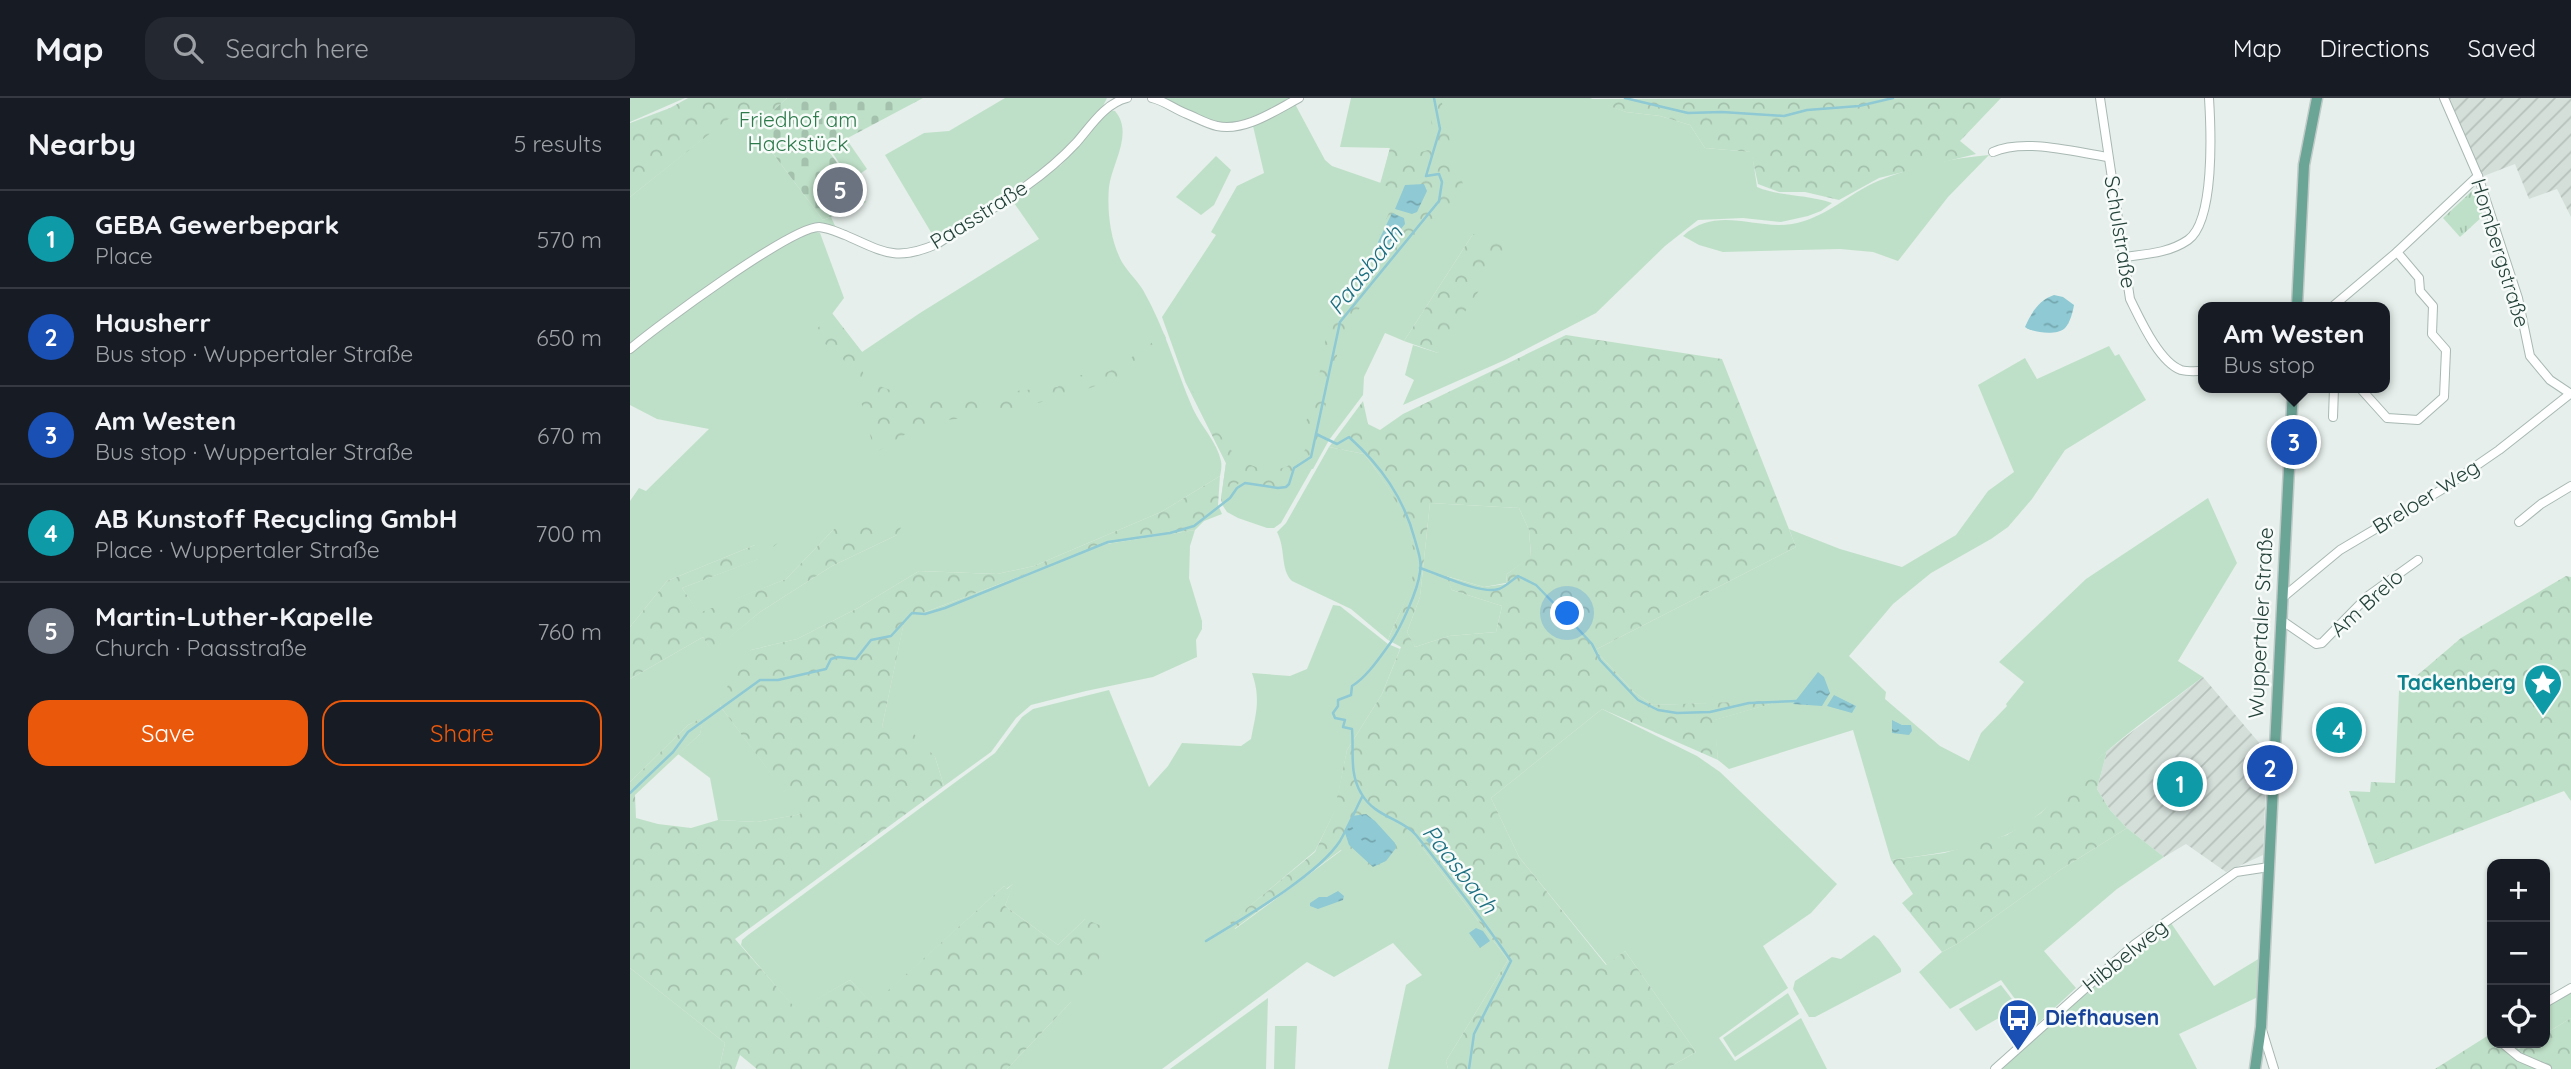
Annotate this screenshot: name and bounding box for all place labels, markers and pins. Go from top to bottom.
pin: 5 [817,164,863,216]
pin: 3 [2271,416,2317,468]
place icon: Tackenberg [2522,662,2564,717]
place label: Tackenberg [2397,669,2516,695]
pin: 4 [2316,704,2362,756]
pin: 2 [2247,742,2293,794]
pin: 1 [2157,758,2203,810]
bus stop icon: Diefhausen [1997,997,2039,1052]
place label: Diefhausen [2045,1004,2159,1030]

